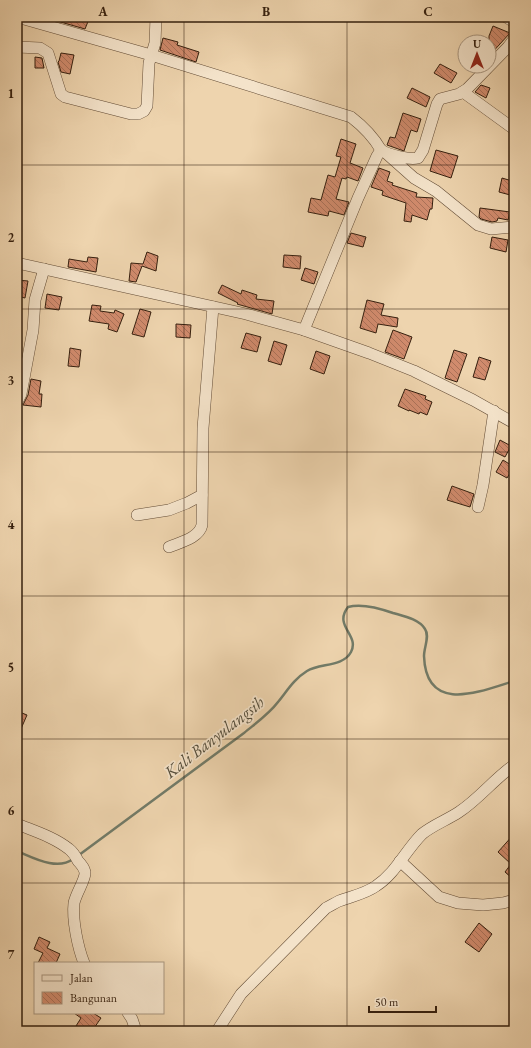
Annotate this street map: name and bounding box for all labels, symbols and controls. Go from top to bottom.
text: A [97,3,108,20]
text: B [262,3,270,20]
text: C [423,3,433,20]
north arrow [457,34,497,74]
text: U [473,37,482,51]
text: 1 [8,85,15,102]
text: 2 [8,229,15,246]
text: 3 [8,372,15,389]
text: 4 [8,516,15,533]
text: 5 [8,659,14,676]
water label: Kali Banyulangsih [159,691,269,784]
text: 6 [8,802,15,819]
text: 7 [8,946,15,963]
legend [34,962,164,1014]
text: Jalan [69,970,94,986]
scale bar [369,988,436,1014]
text: Bangunan [70,990,118,1006]
text: 50 m [375,994,399,1010]

